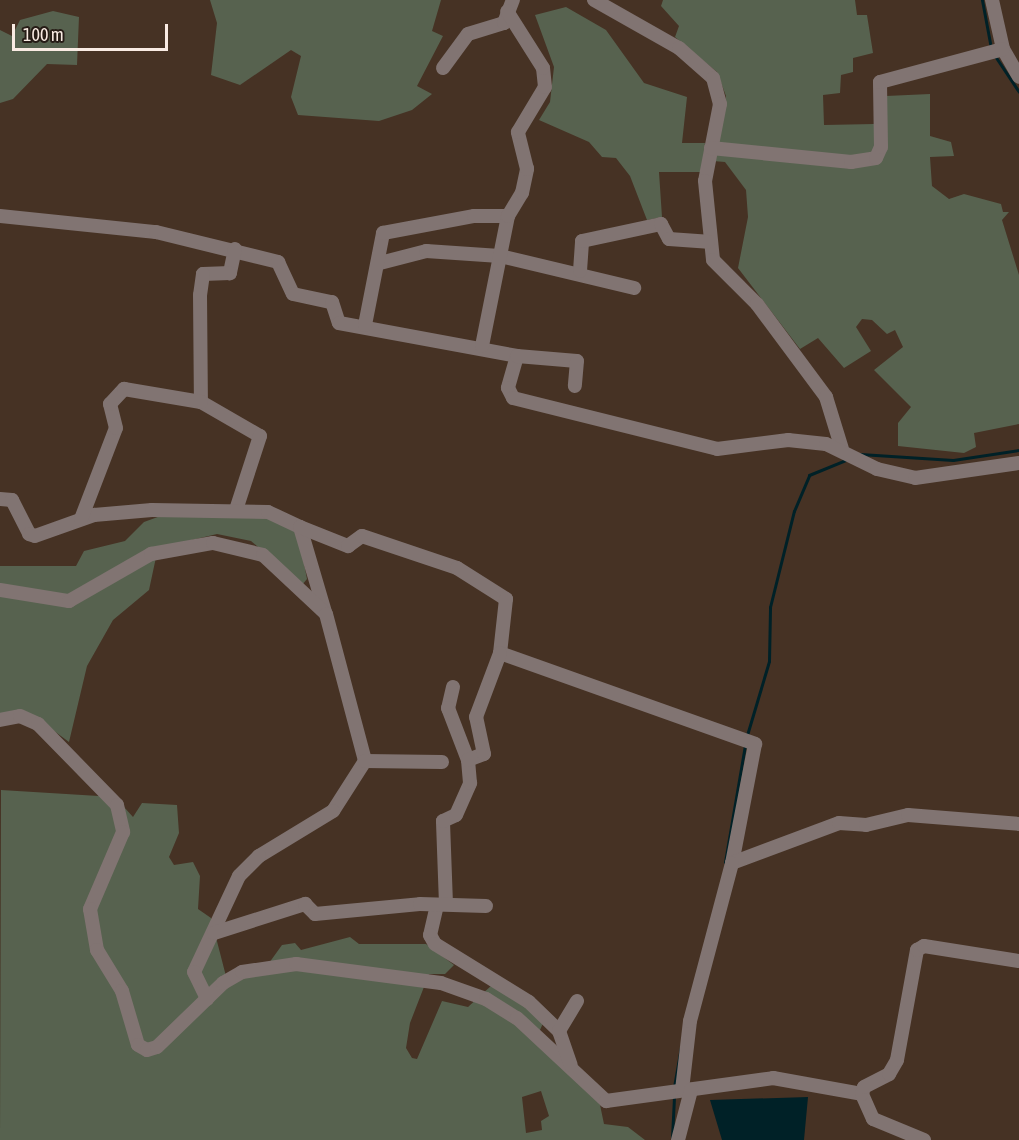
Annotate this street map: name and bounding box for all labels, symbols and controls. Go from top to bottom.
scale bar [15,12,171,50]
text: 100 m [23,24,64,45]

